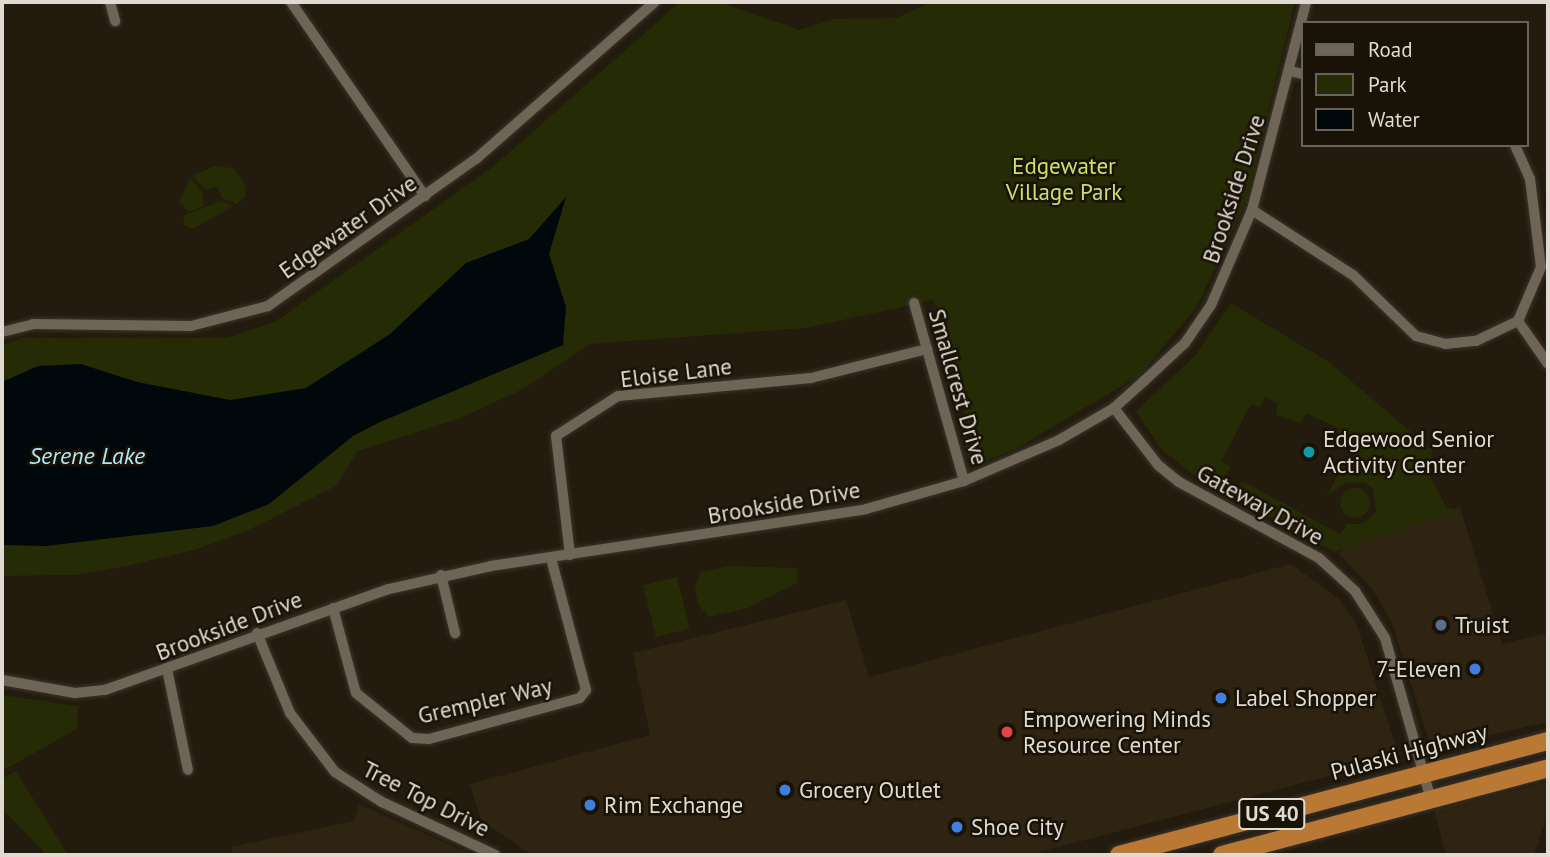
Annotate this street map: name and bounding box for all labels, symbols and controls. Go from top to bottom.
legend [1302,21,1529,147]
text: Road [1368,36,1412,63]
text: Park [1368,71,1407,98]
text: Water [1368,106,1420,133]
street label: Brookside Drive [1197,111,1271,267]
park label: Edgewater Village Park [1006,152,1122,206]
street label: Edgewater Drive [274,169,422,285]
street label: Smallcrest Drive [923,306,993,468]
street label: Eloise Lane [619,352,733,394]
place label: Edgewood Senior Activity Center [1323,425,1494,479]
water label: Serene Lake [29,442,145,470]
marker: Edgewood Senior Activity Center [1301,444,1317,460]
street label: Gateway Drive [1192,459,1328,551]
street label: Brookside Drive [706,476,862,530]
street label: Brookside Drive [152,585,306,667]
place label: Truist [1455,611,1509,639]
marker: Truist [1433,617,1449,633]
place label: 7-Eleven [1376,655,1461,683]
marker: 7-Eleven [1467,661,1483,677]
street label: Grempler Way [415,672,555,730]
place label: Label Shopper [1235,684,1376,712]
marker: Label Shopper [1213,690,1229,706]
place label: Empowering Minds Resource Center [1023,705,1211,759]
street label: Pulaski Highway [1328,718,1490,786]
marker: Empowering Minds Resource Center [997,722,1017,742]
street label: Tree Top Drive [357,755,495,843]
place label: Grocery Outlet [799,776,942,804]
marker: Grocery Outlet [777,782,793,798]
place label: Rim Exchange [604,791,743,819]
road number: US 40 [1237,796,1307,832]
marker: Rim Exchange [582,797,598,813]
place label: Shoe City [971,813,1064,841]
marker: Shoe City [949,819,965,835]

